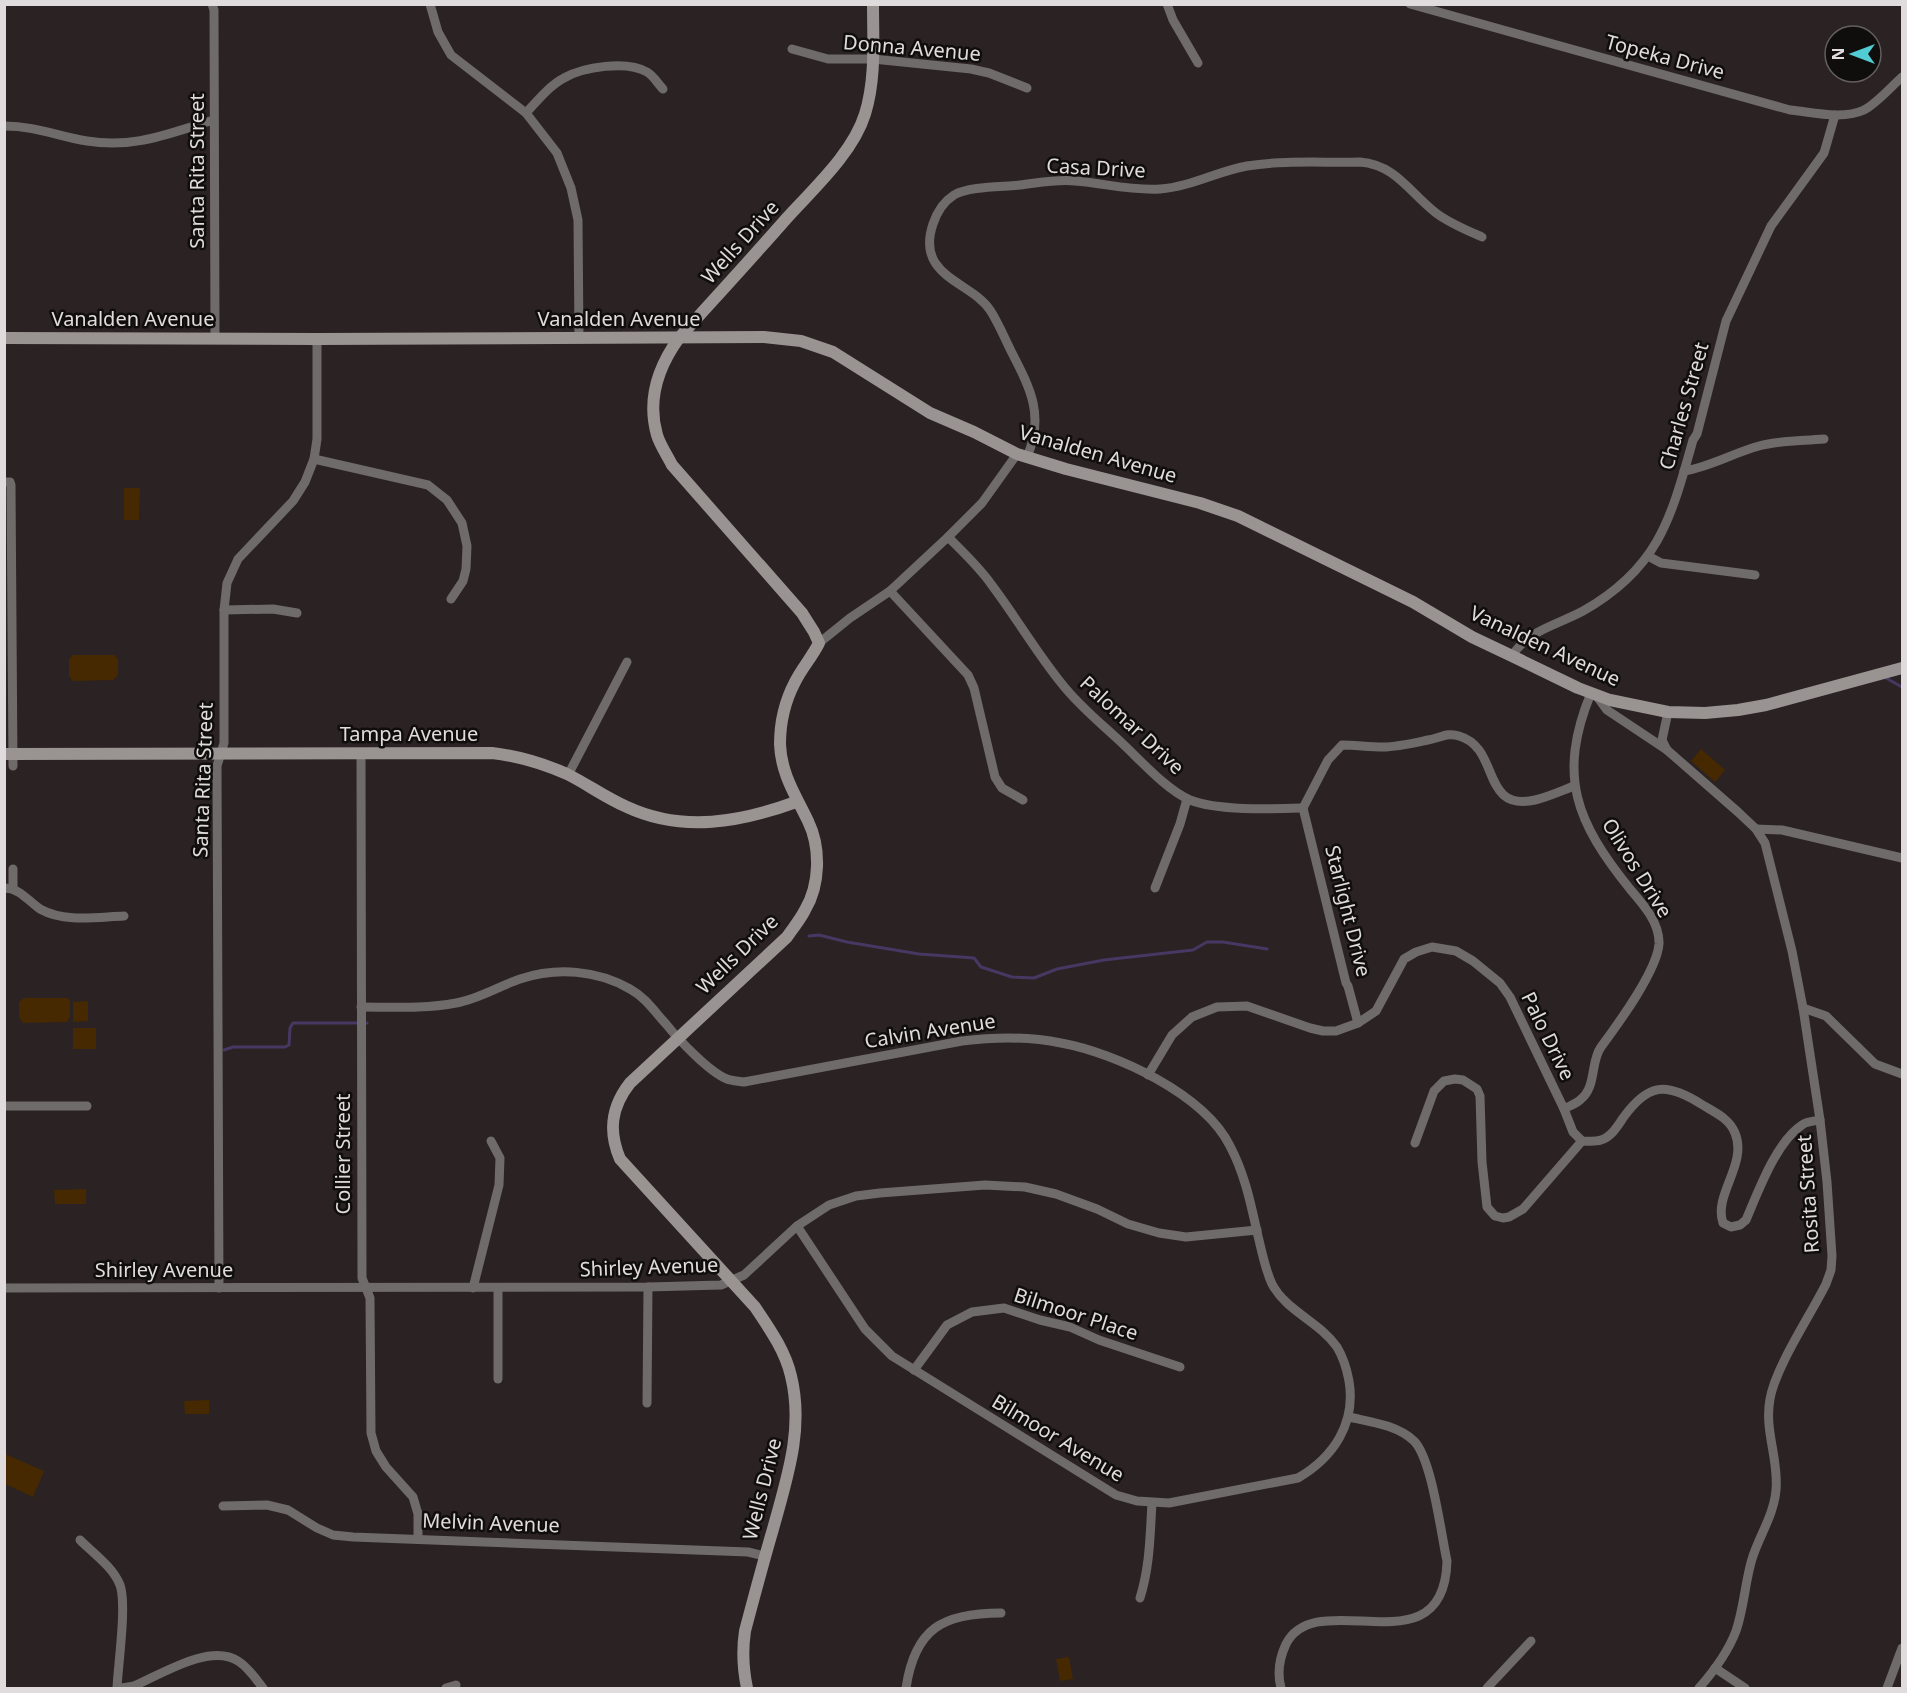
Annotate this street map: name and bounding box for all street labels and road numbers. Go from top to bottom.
street label: Donna Avenue [842,28,982,67]
street label: Topeka Drive [1603,28,1728,85]
street label: Santa Rita Street [183,93,210,249]
street label: Casa Drive [1046,151,1146,184]
street label: Wells Drive [695,194,784,289]
street label: Vanalden Avenue [52,305,214,332]
street label: Vanalden Avenue [538,305,700,332]
street label: Charles Street [1652,339,1715,473]
street label: Vanalden Avenue [1016,418,1180,489]
street label: Vanalden Avenue [1466,599,1625,692]
street label: Palomar Drive [1074,669,1190,780]
street label: Santa Rita Street [186,702,219,858]
street label: Tampa Avenue [340,720,478,747]
street label: Olivos Drive [1596,813,1679,923]
street label: Starlight Drive [1319,842,1378,979]
street label: Wells Drive [690,908,783,999]
street label: Palo Drive [1515,987,1581,1085]
street label: Calvin Avenue [863,1007,997,1054]
street label: Collier Street [329,1094,356,1214]
street label: Rosita Street [1790,1134,1825,1254]
street label: Shirley Avenue [579,1251,719,1282]
street label: Shirley Avenue [95,1256,233,1283]
street label: Bilmoor Place [1011,1281,1142,1346]
street label: Bilmoor Avenue [987,1387,1129,1488]
street label: Wells Drive [736,1435,787,1543]
street label: Melvin Avenue [422,1507,560,1538]

